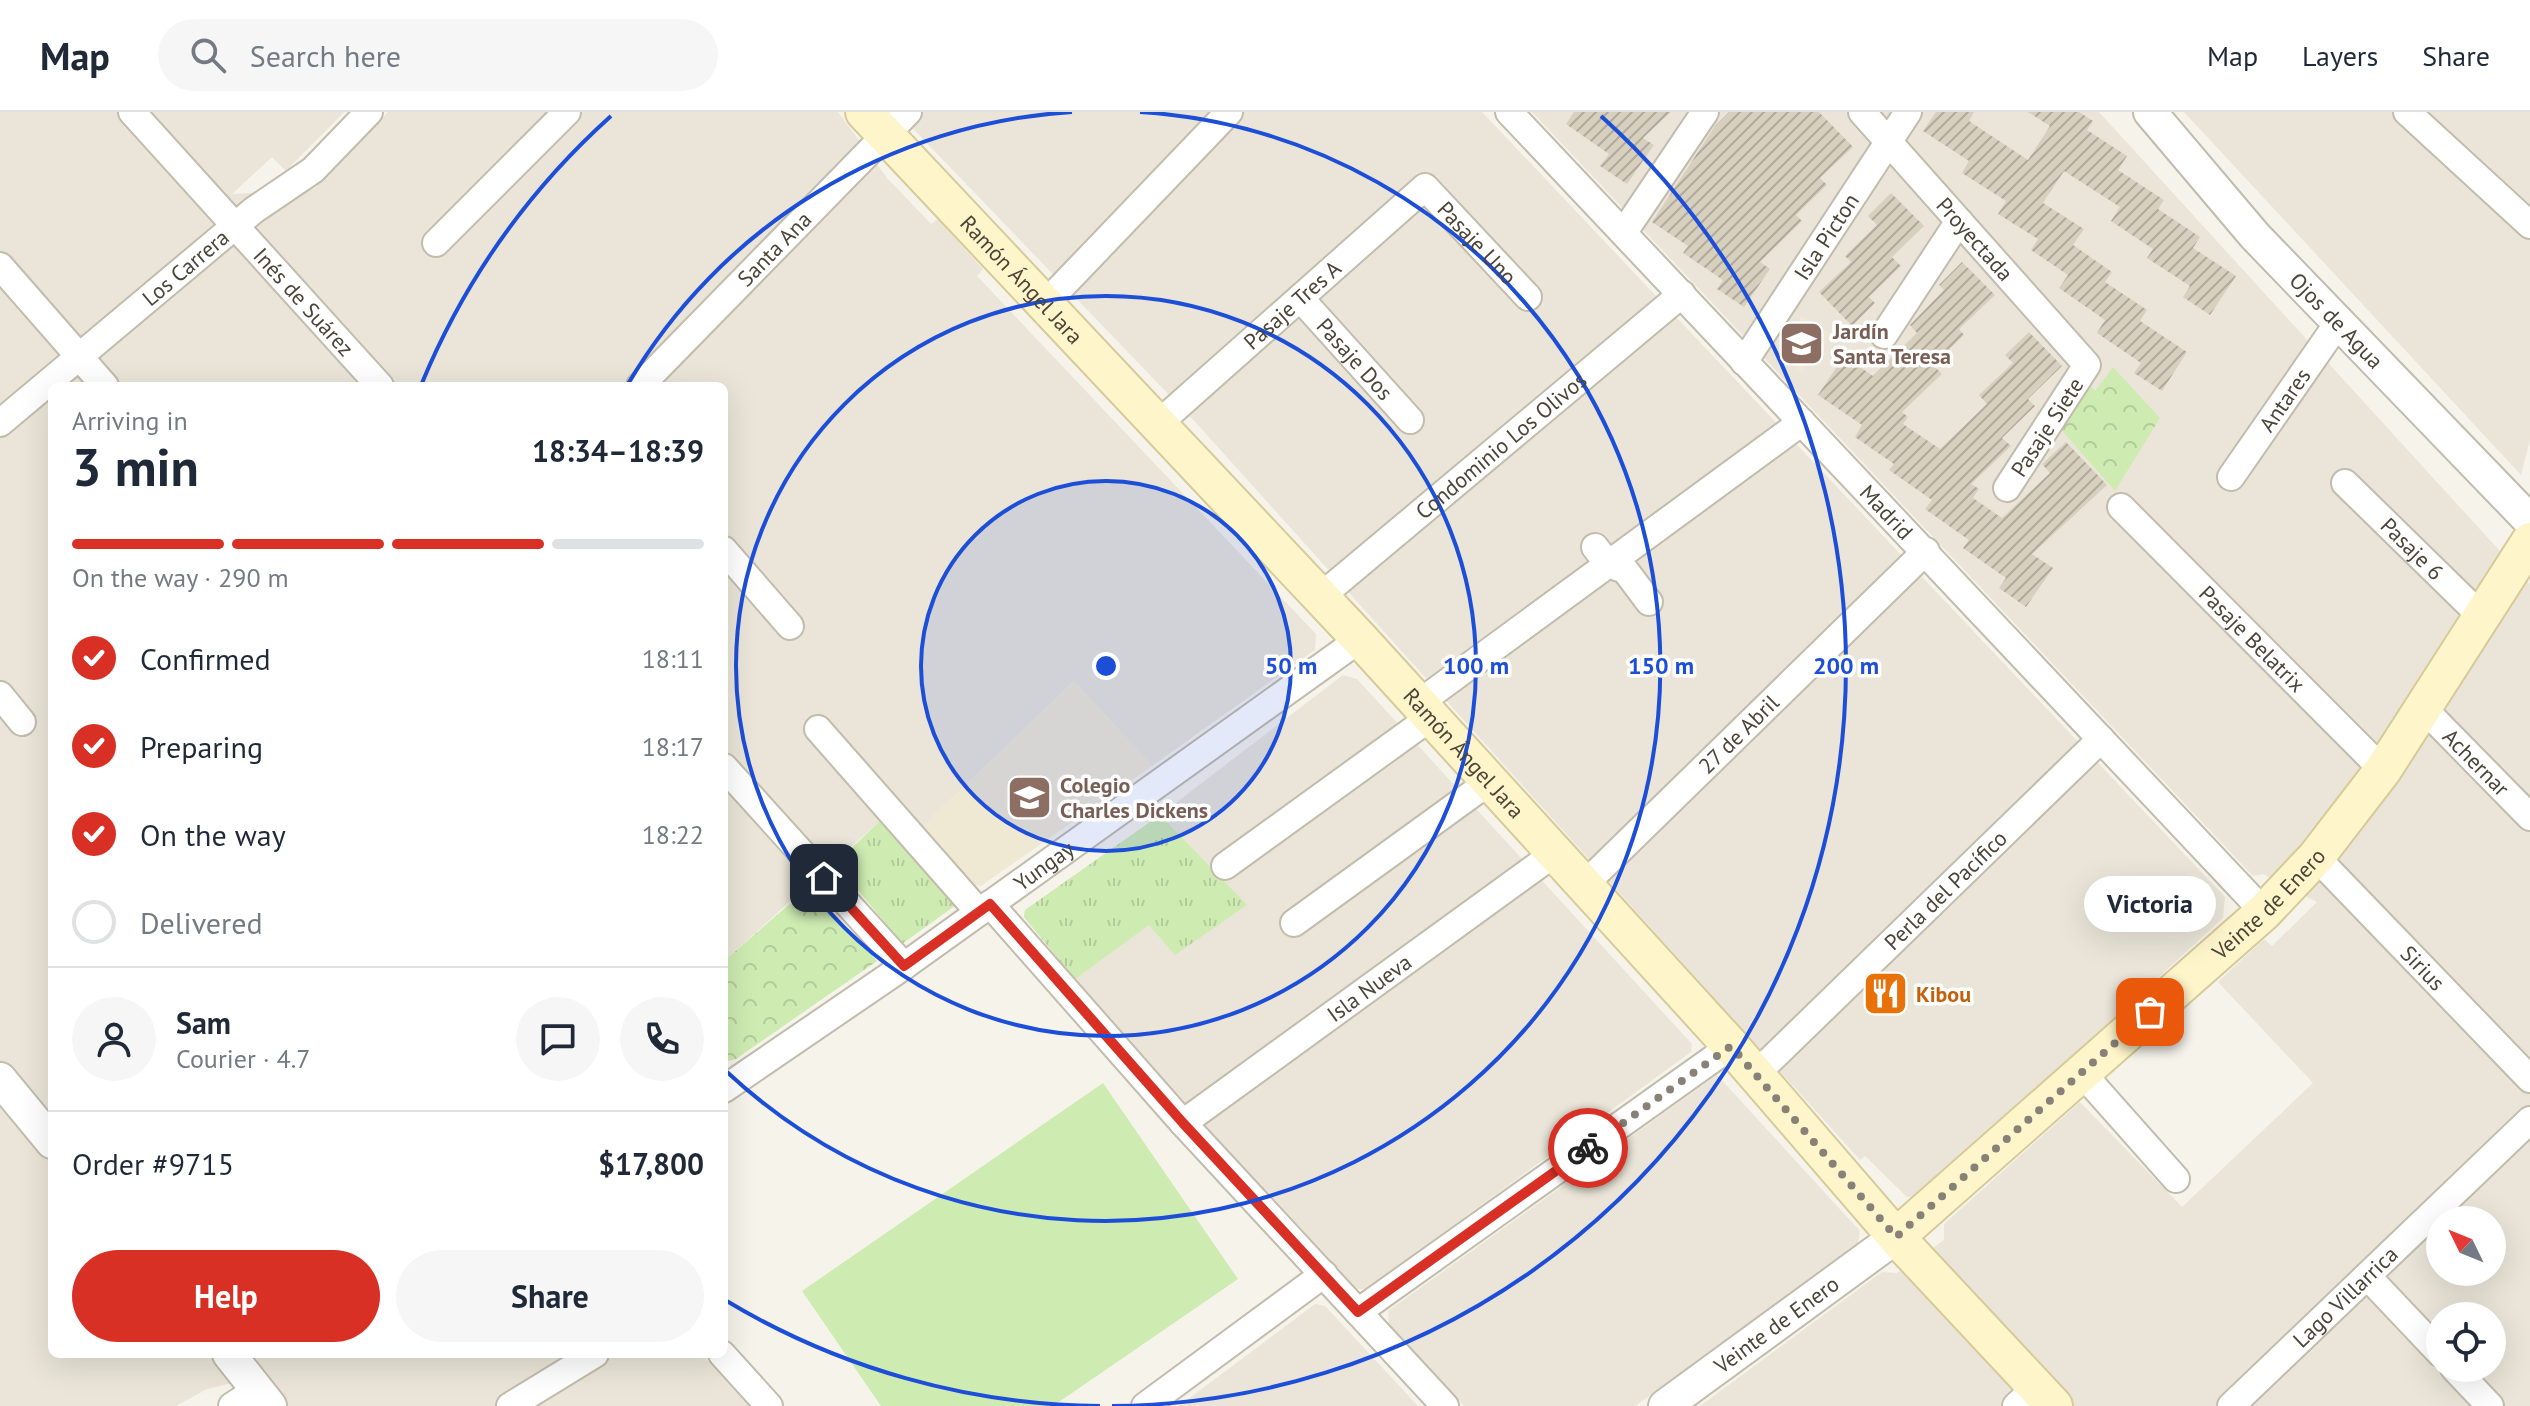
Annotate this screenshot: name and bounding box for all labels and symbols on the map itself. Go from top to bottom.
street label: Isla Picton [1788,188,1865,285]
street label: Proyectada [1930,191,2020,287]
street label: Pasaje Uno [1432,195,1523,290]
street label: Santa Ana [731,205,817,292]
street label: Ramón Ángel Jara [954,209,1089,350]
street label: Los Carrera [136,223,235,312]
street label: Inés de Suárez [248,242,360,362]
street label: Pasaje Tres A [1238,254,1347,355]
street label: Ojos de Agua [2284,266,2389,375]
street label: Pasaje Dos [1311,312,1399,406]
place label: Jardín Santa Teresa [1832,317,1951,370]
school or university icon: Jardín Santa Teresa [1778,320,1826,368]
street label: Antares [2253,363,2316,437]
street label: Condominio Los Olivos [1410,366,1592,525]
street label: Pasaje Siete [2005,372,2089,482]
street label: Madrid [1854,479,1919,545]
street label: Pasaje 6 [2375,512,2450,586]
street label: Pasaje Belatrix [2193,580,2311,698]
text: 50 m [1265,650,1317,681]
text: 100 m [1443,650,1509,681]
text: 150 m [1628,650,1694,681]
text: 200 m [1813,650,1879,681]
centre of rings [1092,652,1120,680]
street label: Ramón Ángel Jara [1397,682,1530,824]
street label: 27 de Abril [1692,688,1785,780]
street label: Achernar [2437,723,2516,802]
place label: Colegio Charles Dickens [1060,771,1208,824]
school or university icon: Colegio Charles Dickens [1005,774,1053,822]
street label: Perla del Pacífico [1878,824,2013,956]
street label: Yungay [1008,834,1080,897]
street label: Veinte de Enero [2205,843,2332,966]
pin [790,844,858,912]
callout: Victoria [2084,876,2216,932]
street label: Sirius [2395,939,2451,996]
street label: Isla Nueva [1321,948,1417,1028]
restaurant icon: Kibou [1861,970,1909,1018]
pin [2116,978,2184,1046]
place label: Kibou [1916,980,1971,1008]
courier [1548,1108,1628,1188]
north arrow [2426,1206,2506,1286]
street label: Lago Villarrica [2287,1240,2404,1353]
street label: Veinte de Enero [1708,1270,1844,1380]

